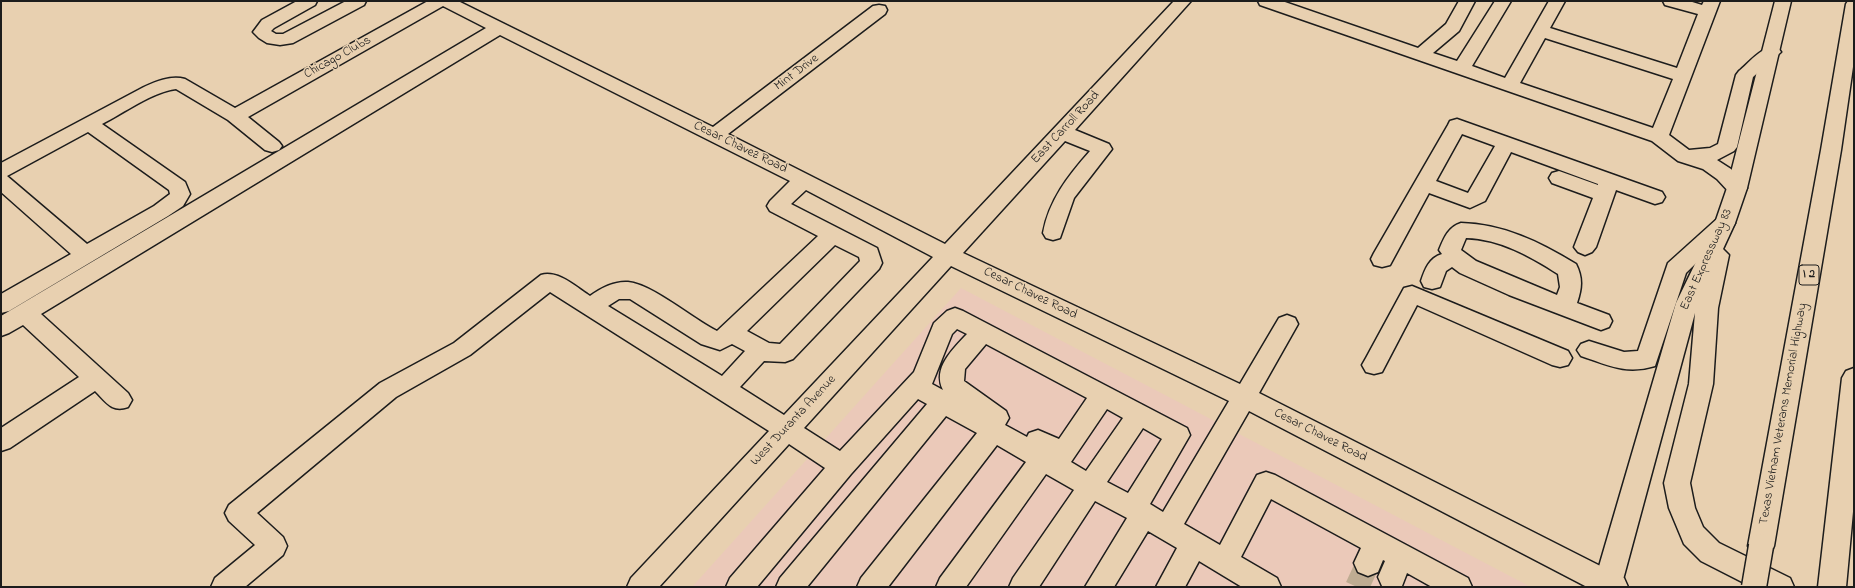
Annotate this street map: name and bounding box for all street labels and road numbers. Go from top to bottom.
street label: Chicago Clubs [302,33,374,83]
street label: Mint Drive [772,51,822,95]
street label: East Carroll Road [1028,88,1104,168]
street label: Cesar Chavez Road [691,119,789,177]
street label: East Expressway 83 [1678,207,1736,313]
street label: Cesar Chavez Road [981,265,1079,323]
road number: I 2 [1799,265,1819,285]
street label: Texas Vietnam Veterans Memorial Highway [1757,302,1811,526]
street label: West Duranta Avenue [748,373,840,469]
street label: Cesar Chavez Road [1271,406,1369,466]

